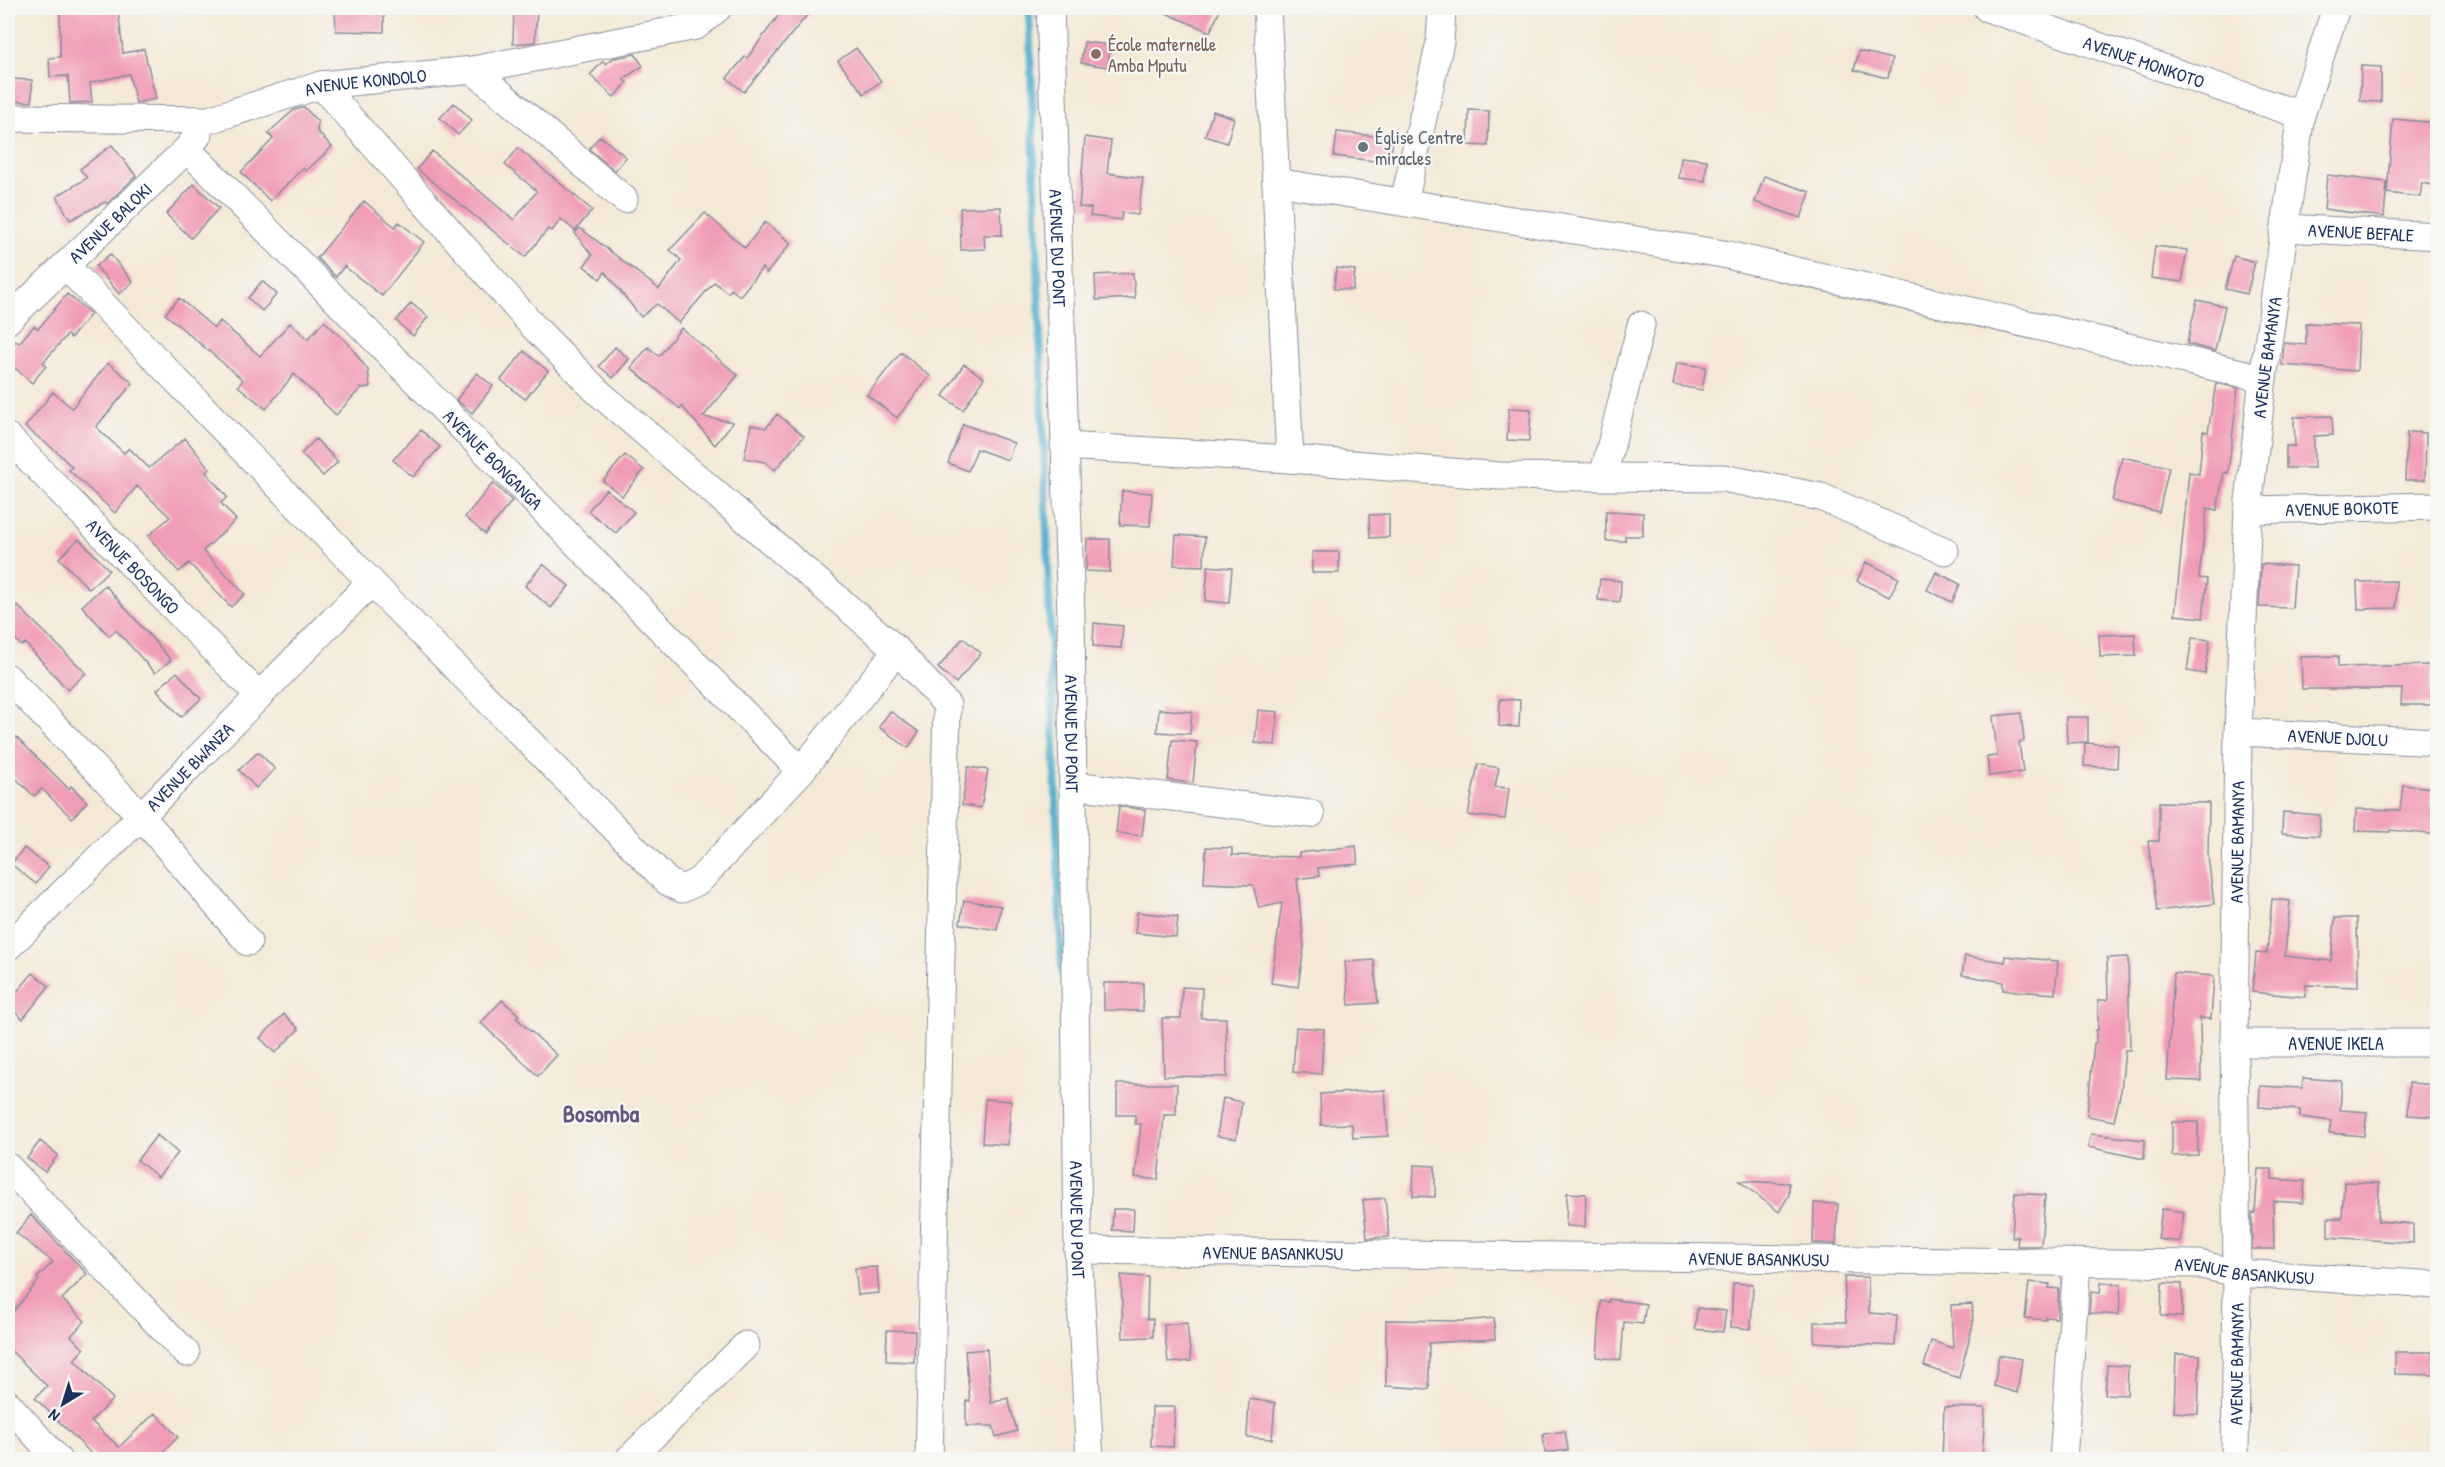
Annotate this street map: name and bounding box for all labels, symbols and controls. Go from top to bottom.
street label: AVENUE MONKOTO [2080,29,2208,94]
place label: École maternelle Amba Mputu [1108,32,1216,78]
marker: École maternelle Amba Mputu [1089,47,1103,61]
street label: AVENUE KONDOLO [301,62,428,102]
place label: Église Centre miracles [1375,125,1463,171]
marker: Église Centre miracles [1356,140,1370,154]
street label: AVENUE BALOKI [63,177,157,269]
street label: AVENUE DU PONT [1044,189,1073,308]
street label: AVENUE BEFALE [2307,217,2414,247]
street label: AVENUE BAMANYA [2246,295,2287,419]
street label: AVENUE BONGANGA [438,404,549,515]
street label: AVENUE BOKOTE [2285,494,2399,522]
street label: AVENUE BOSONGO [81,513,185,620]
street label: AVENUE DU PONT [1059,675,1085,793]
street label: AVENUE BWANZA [140,717,239,816]
street label: AVENUE DJOLU [2287,722,2389,752]
street label: AVENUE BAMANYA [2223,781,2250,903]
street label: AVENUE IKELA [2288,1031,2384,1056]
district label: Bosomba [563,1097,640,1129]
street label: AVENUE DU PONT [1065,1161,1092,1280]
street label: AVENUE BASANKUSU [1203,1239,1344,1266]
street label: AVENUE BASANKUSU [1689,1245,1829,1272]
street label: AVENUE BASANKUSU [2174,1251,2315,1290]
street label: AVENUE BAMANYA [2223,1303,2249,1425]
north arrow [33,1374,93,1434]
text: N [43,1404,64,1427]

